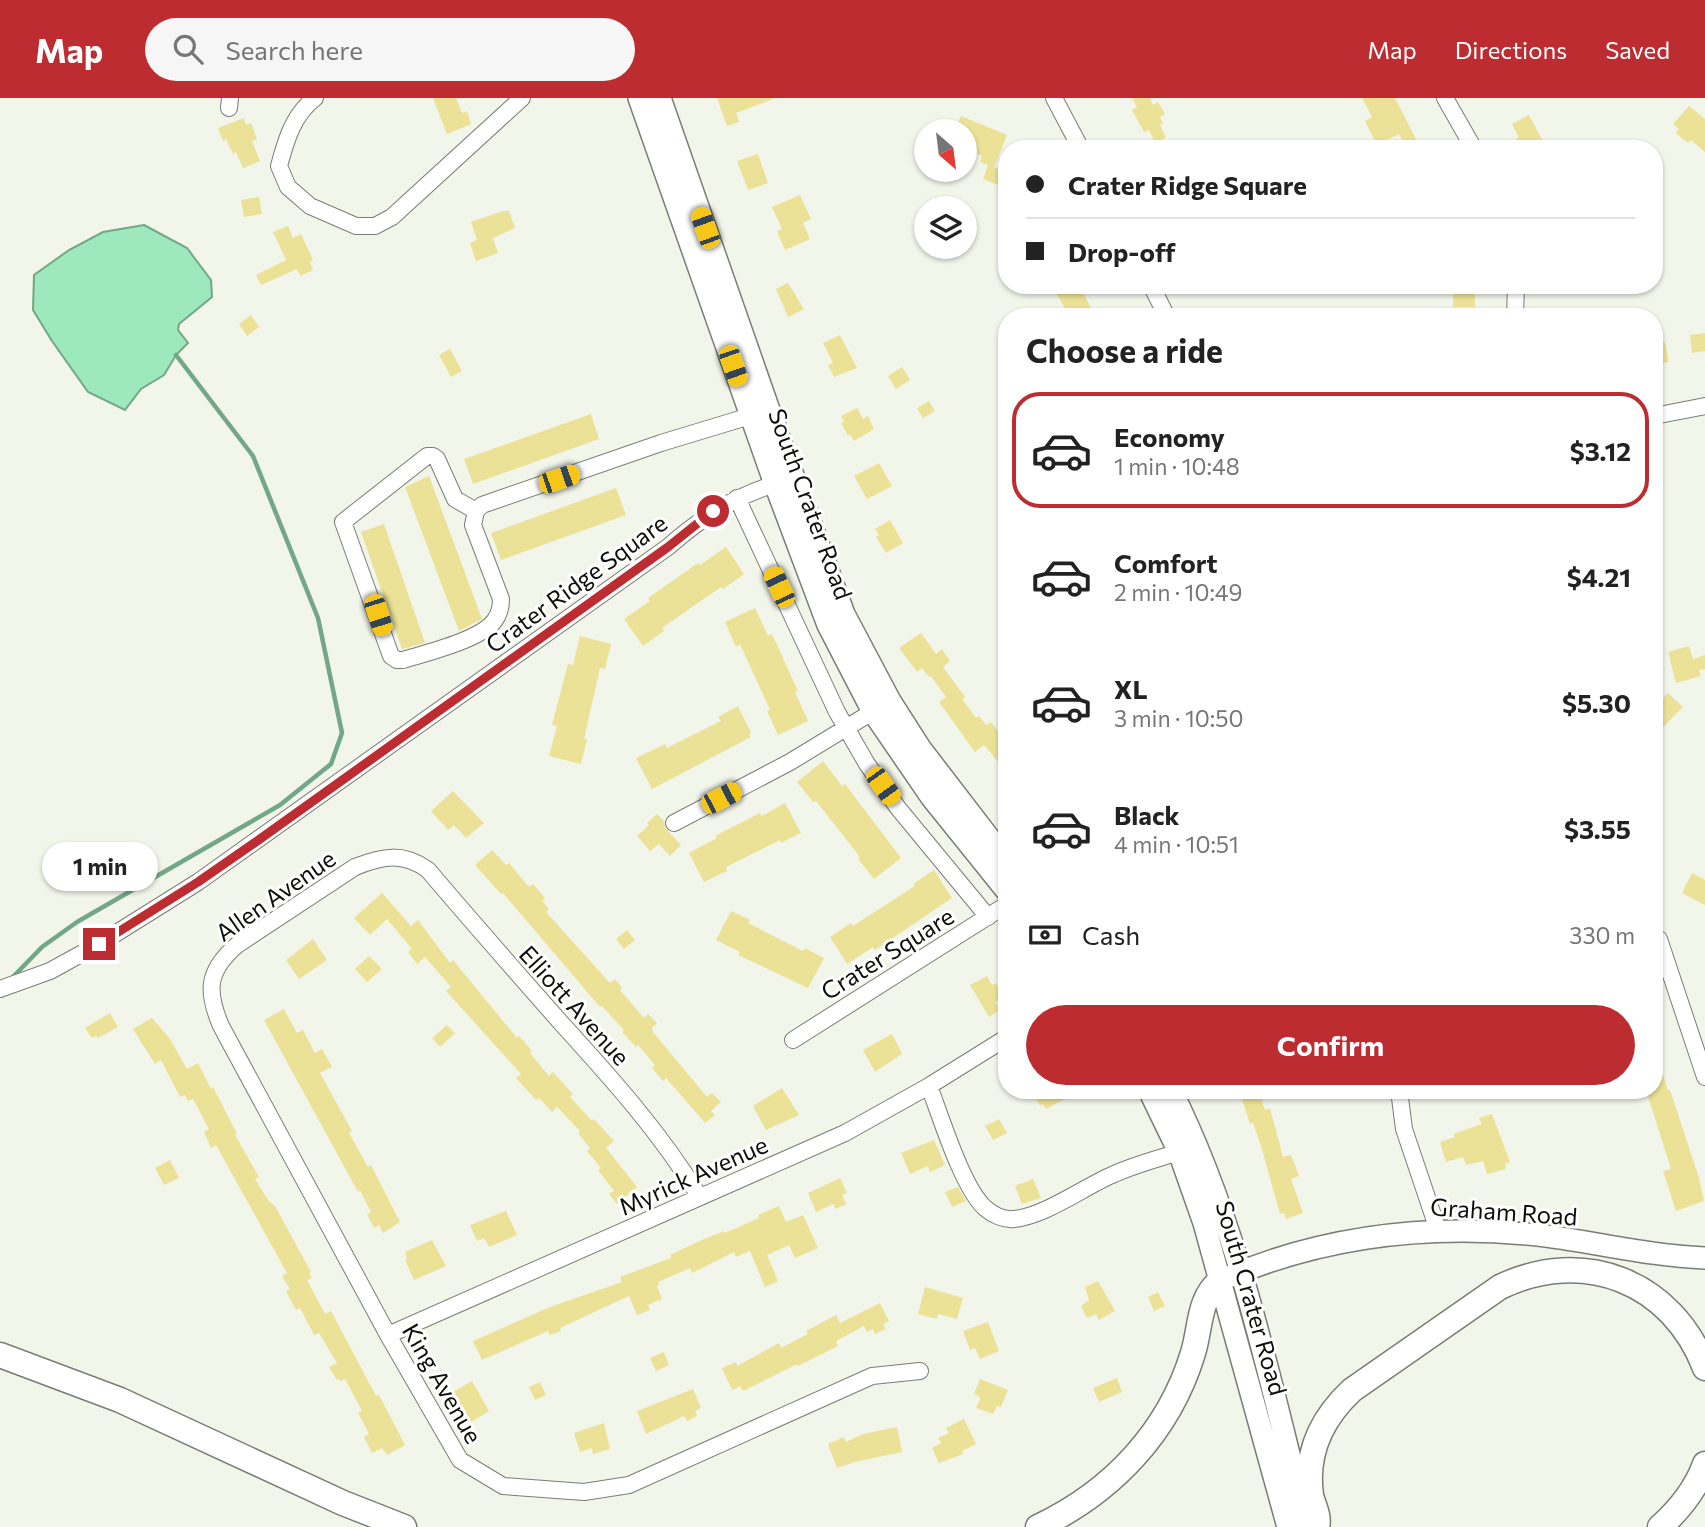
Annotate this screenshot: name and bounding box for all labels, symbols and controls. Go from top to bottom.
search box [145,18,635,81]
text: Map [35,29,103,70]
icon: search [169,30,207,68]
text: Search here [225,34,363,65]
text: Map [1367,35,1417,64]
text: Directions [1455,35,1567,64]
text: Saved [1605,35,1670,64]
north arrow [914,119,976,182]
map controls [914,119,977,259]
text: Crater Ridge Square [1068,169,1307,200]
button: layers [914,196,977,259]
car [688,205,723,251]
text: Drop-off [1068,236,1175,267]
text: Choose a ride [1026,330,1223,370]
car [717,343,750,389]
street label: South Crater Road [763,405,859,603]
icon: car [1030,419,1093,482]
text: Economy [1114,421,1225,452]
text: $3.12 [1570,435,1631,466]
text: 1 min · 10:48 [1114,452,1240,480]
car [536,462,583,496]
route start [697,495,729,527]
street label: Crater Ridge Square [480,508,672,658]
icon: car [1030,545,1093,608]
text: Comfort [1114,547,1217,578]
text: $4.21 [1567,561,1631,592]
car [761,564,798,610]
text: 2 min · 10:49 [1114,578,1243,606]
car [362,592,395,638]
icon: car [1030,671,1093,734]
text: XL [1114,673,1148,704]
text: $5.30 [1562,687,1631,718]
text: 3 min · 10:50 [1114,704,1243,732]
car [863,763,904,809]
car [698,779,745,817]
icon: car [1030,797,1093,860]
text: Black [1114,799,1180,830]
text: $3.55 [1564,813,1631,844]
text: 4 min · 10:51 [1114,830,1239,858]
callout: 1 min [41,842,157,892]
street label: Allen Avenue [209,843,341,947]
text: 1 min [73,852,127,880]
street label: Crater Square [815,901,959,1005]
icon: cash [1026,916,1064,954]
text: Cash [1082,919,1140,950]
text: 330 m [1569,921,1635,949]
route end [83,928,115,960]
street label: Elliott Avenue [514,939,636,1071]
button: Confirm [1026,1005,1635,1085]
street label: Myrick Avenue [614,1129,772,1221]
street label: Graham Road [1429,1191,1579,1231]
street label: South Crater Road [1210,1197,1294,1399]
street label: King Avenue [397,1318,489,1448]

